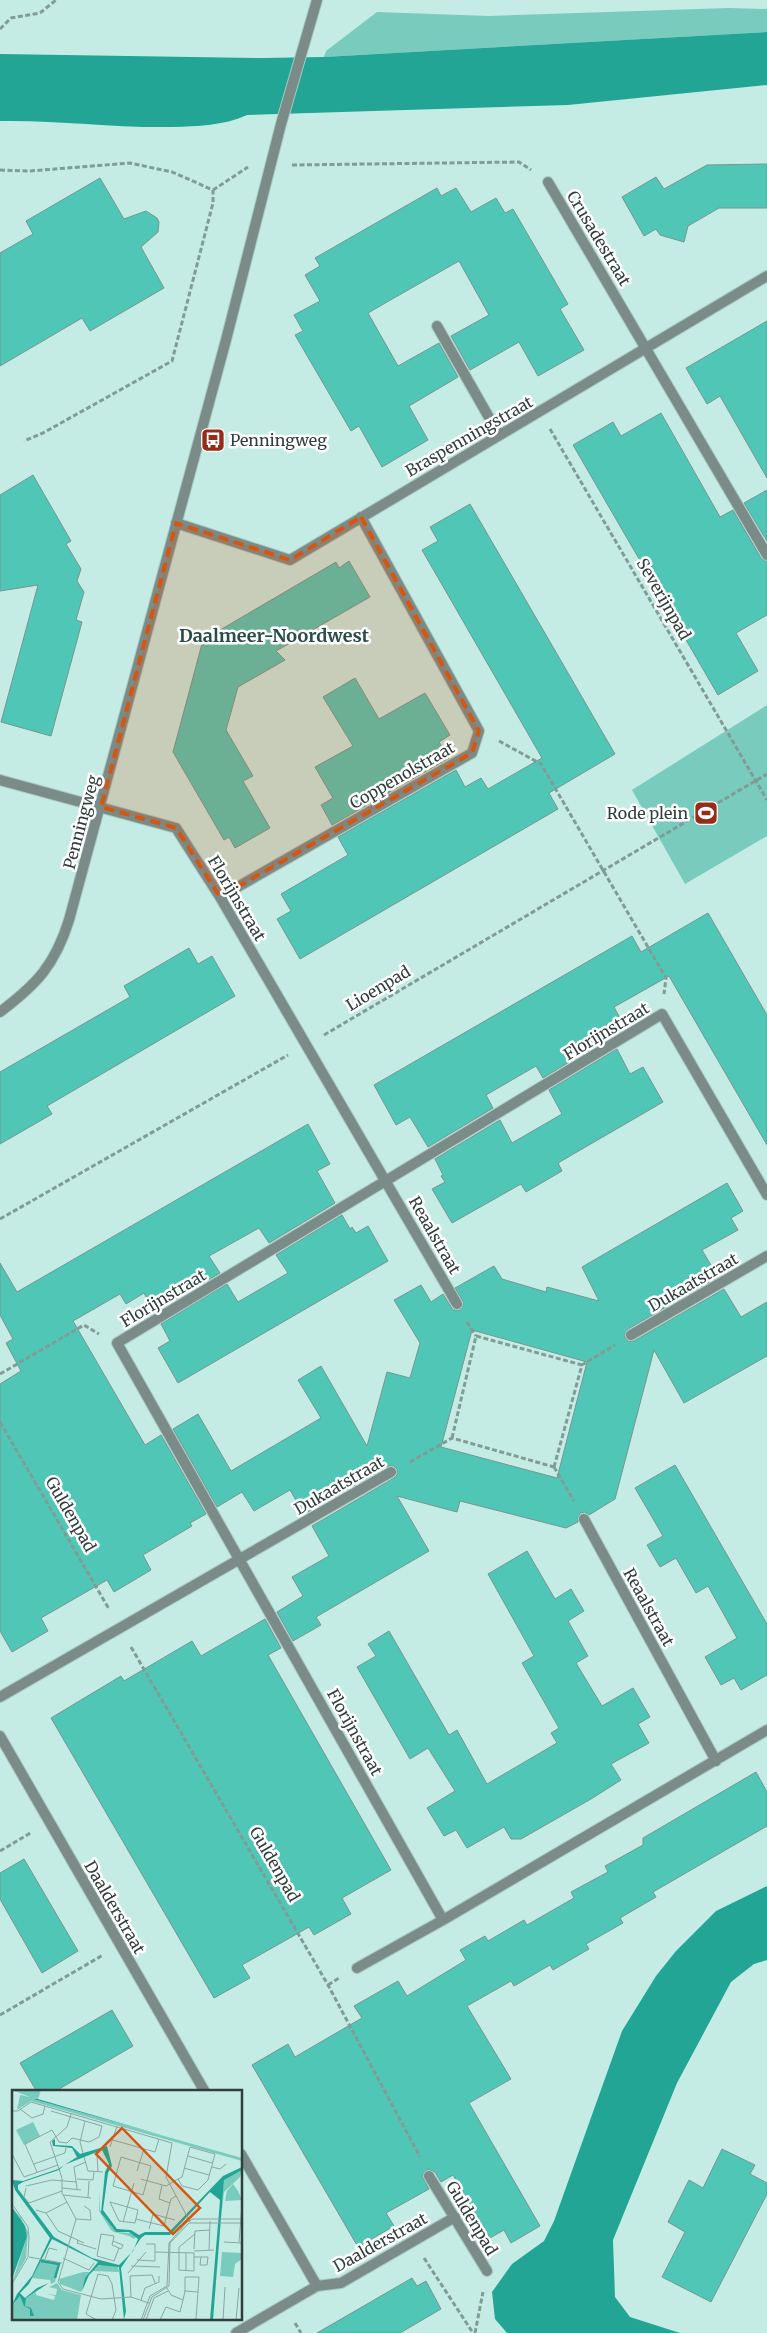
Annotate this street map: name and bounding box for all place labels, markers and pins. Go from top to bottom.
bus stop icon: Penningweg [200,427,226,453]
place label: Penningweg [230,430,327,450]
sports icon: Rode plein [693,800,719,826]
place label: Rode plein [607,803,688,823]

